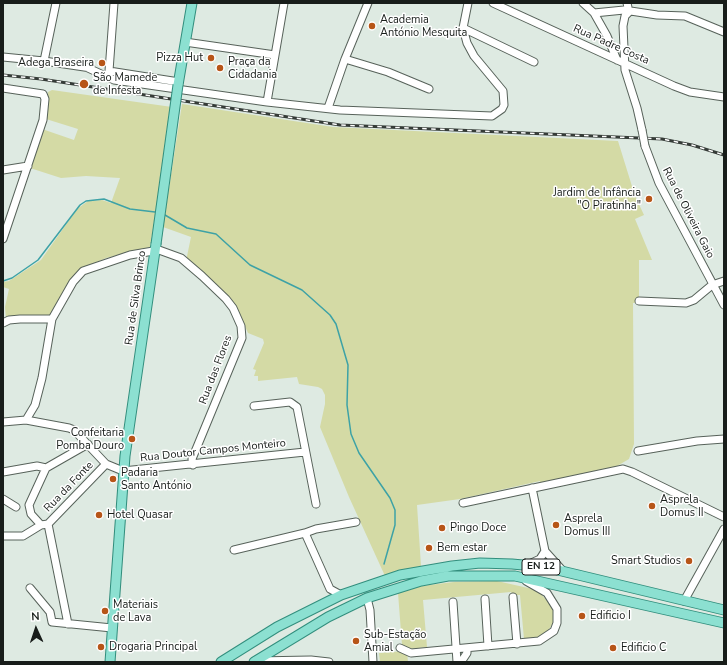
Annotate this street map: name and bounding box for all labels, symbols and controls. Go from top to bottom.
place label: Academia António Mesquita [380,13,467,39]
marker: Academia António Mesquita [367,21,377,31]
street label: Rua Padre Costa [571,22,651,68]
place label: Pizza Hut [156,51,203,65]
marker: Pizza Hut [206,53,216,63]
place label: Praça da Cidadania [228,55,277,81]
place label: Adega Braseira [18,56,94,70]
marker: Adega Braseira [97,58,107,68]
marker: Praça da Cidadania [215,63,225,73]
place label: São Mamede de Infesta [93,71,157,97]
marker: São Mamede de Infesta [78,78,90,90]
street label: Rua de Oliveira Gaio [659,165,717,261]
place label: Jardim de Infância "O Piratinha" [553,186,641,212]
marker: Jardim de Infância "O Piratinha" [644,194,654,204]
street label: Rua de Silva Brinco [123,250,149,346]
street label: Rua das Flores [197,334,235,406]
place label: Confeitaria Pomba Douro [56,426,124,452]
marker: Confeitaria Pomba Douro [127,434,137,444]
street label: Rua Doutor Campos Monteiro [140,437,286,465]
street label: Rua da Fonte [42,459,96,515]
place label: Padaria Santo António [121,466,192,492]
marker: Padaria Santo António [108,474,118,484]
place label: Asprela Domus II [660,493,704,519]
marker: Asprela Domus II [647,501,657,511]
place label: Hotel Quasar [107,508,173,522]
marker: Hotel Quasar [94,510,104,520]
place label: Asprela Domus III [564,512,610,538]
marker: Asprela Domus III [551,520,561,530]
place label: Pingo Doce [450,521,506,535]
marker: Pingo Doce [437,523,447,533]
place label: Bem estar [437,541,487,555]
marker: Bem estar [424,543,434,553]
place label: Smart Studios [611,554,681,568]
marker: Smart Studios [684,556,694,566]
road number: EN 12 [522,559,560,575]
place label: Materiais de Lava [113,598,158,624]
marker: Materiais de Lava [100,606,110,616]
north arrow [16,609,56,649]
text: N [31,609,40,624]
place label: Edificio I [590,609,631,623]
marker: Edificio I [577,611,587,621]
place label: Sub-Estação Amial [364,628,426,654]
marker: Sub-Estação Amial [351,636,361,646]
place label: Drogaria Principal [109,640,197,654]
place label: Edificio C [621,641,666,655]
marker: Drogaria Principal [96,642,106,652]
marker: Edificio C [608,643,618,653]

